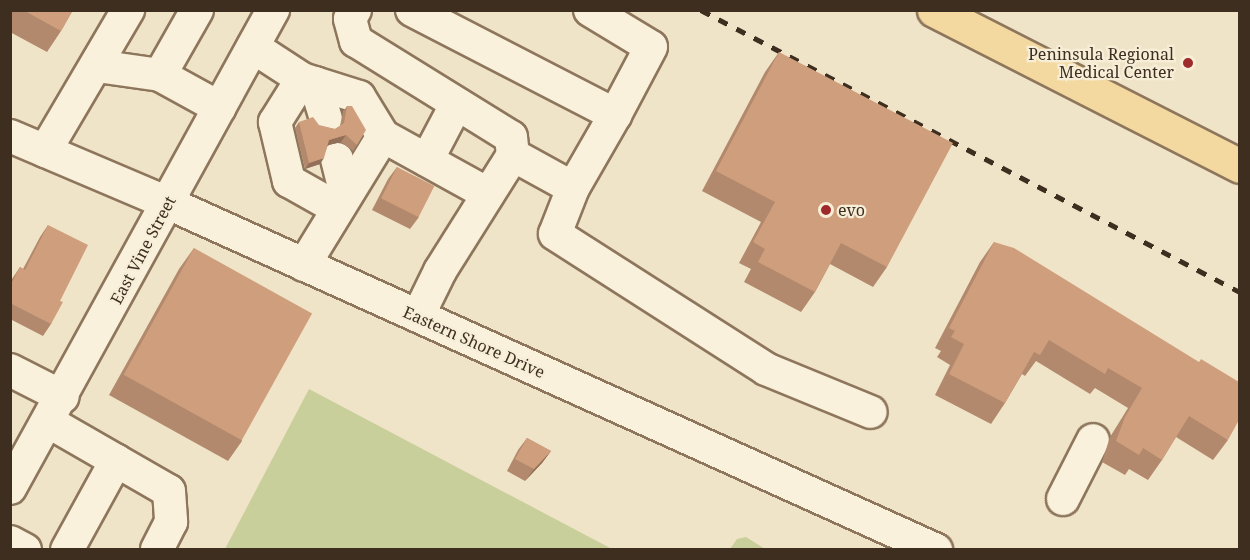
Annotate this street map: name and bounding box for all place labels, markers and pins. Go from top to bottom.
place label: Peninsula Regional Medical Center [1028,44,1174,82]
marker: Peninsula Regional Medical Center [1179,54,1197,72]
place label: evo [838,200,865,220]
marker: evo [819,203,833,217]

